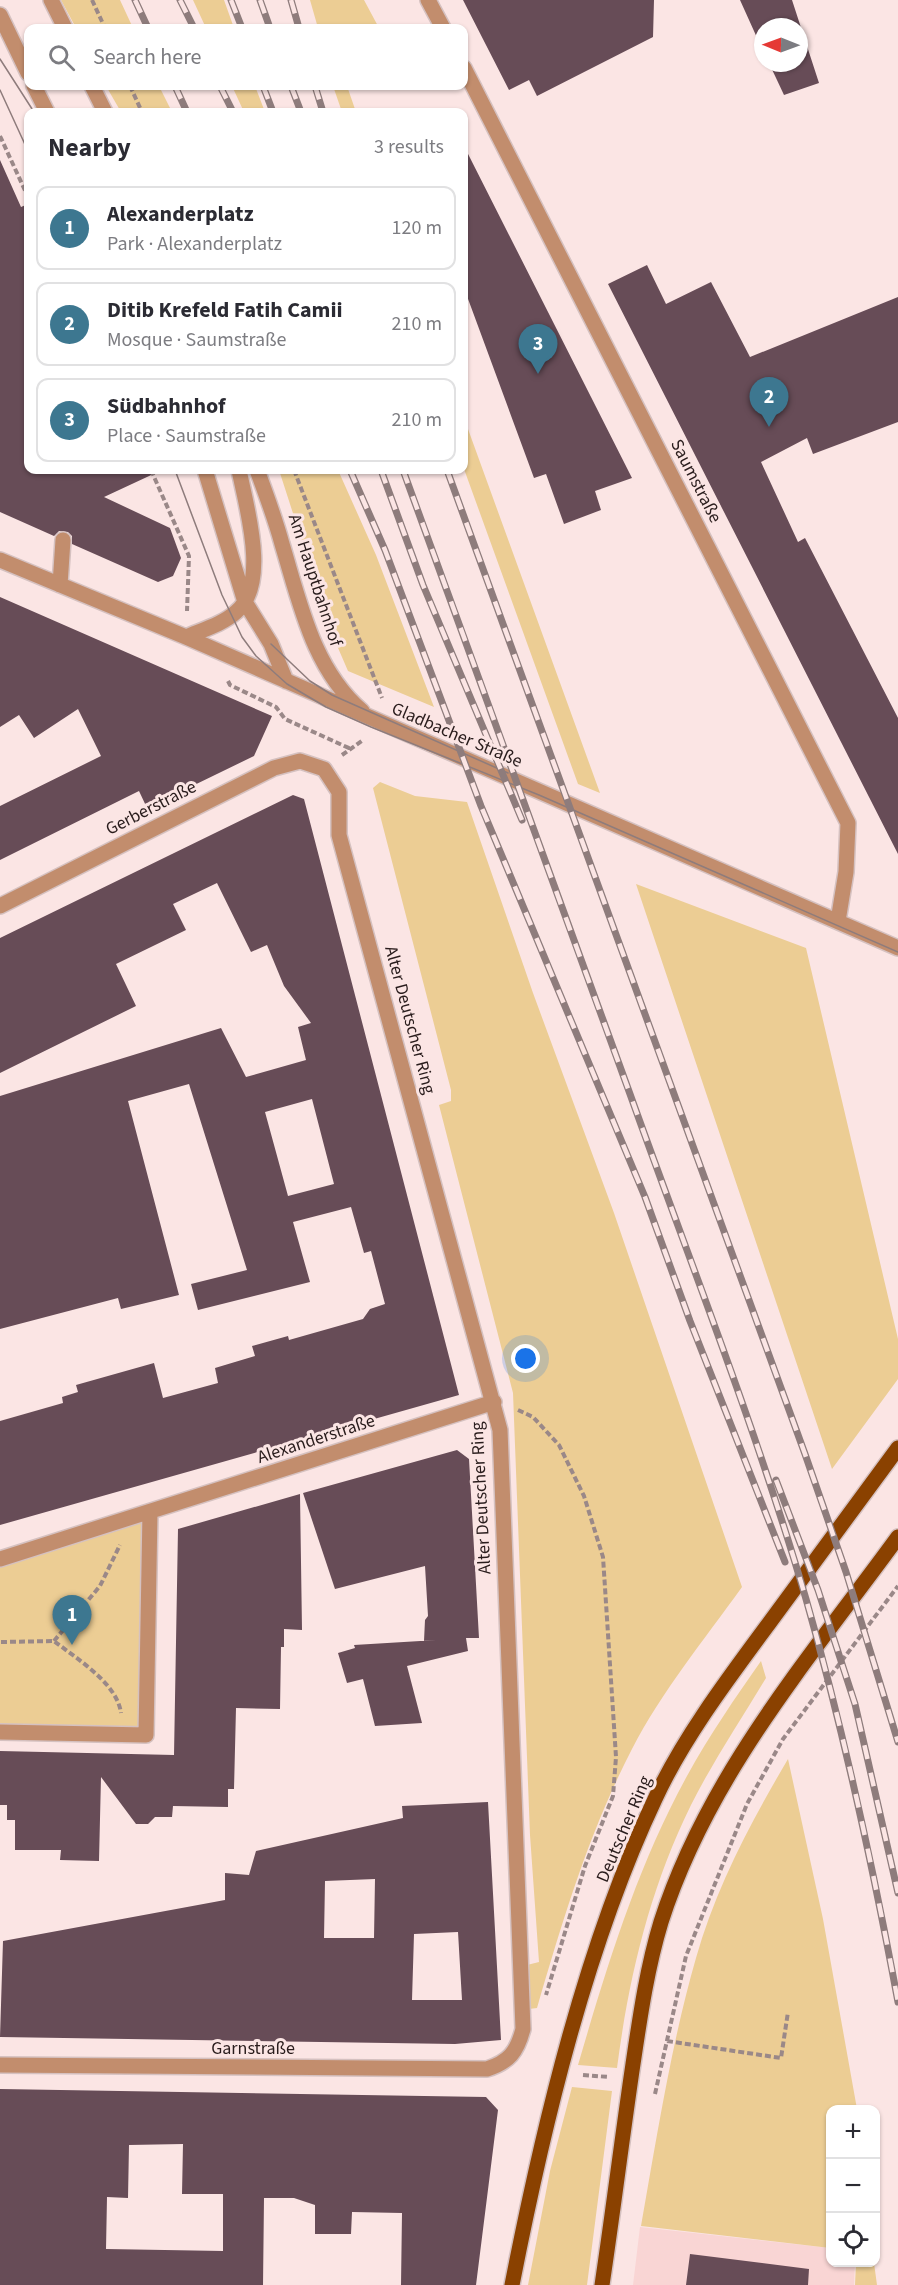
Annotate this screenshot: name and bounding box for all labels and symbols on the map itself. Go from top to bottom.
north arrow [754,18,808,72]
pin: 3 [518,324,558,374]
pin: 2 [750,378,788,427]
street label: Saumstraße [664,435,728,527]
street label: Am Hauptbahnhof [282,511,348,650]
street label: Gladbacher Straße [388,696,526,774]
street label: Gerberstraße [101,774,201,842]
street label: Alter Deutscher Ring [378,943,442,1097]
your location [511,1344,540,1373]
street label: Alexanderstraße [254,1408,378,1470]
street label: Alter Deutscher Ring [465,1421,497,1575]
pin: 1 [52,1596,92,1645]
street label: Deutscher Ring [590,1772,658,1886]
street label: Garnstraße [211,2036,295,2061]

